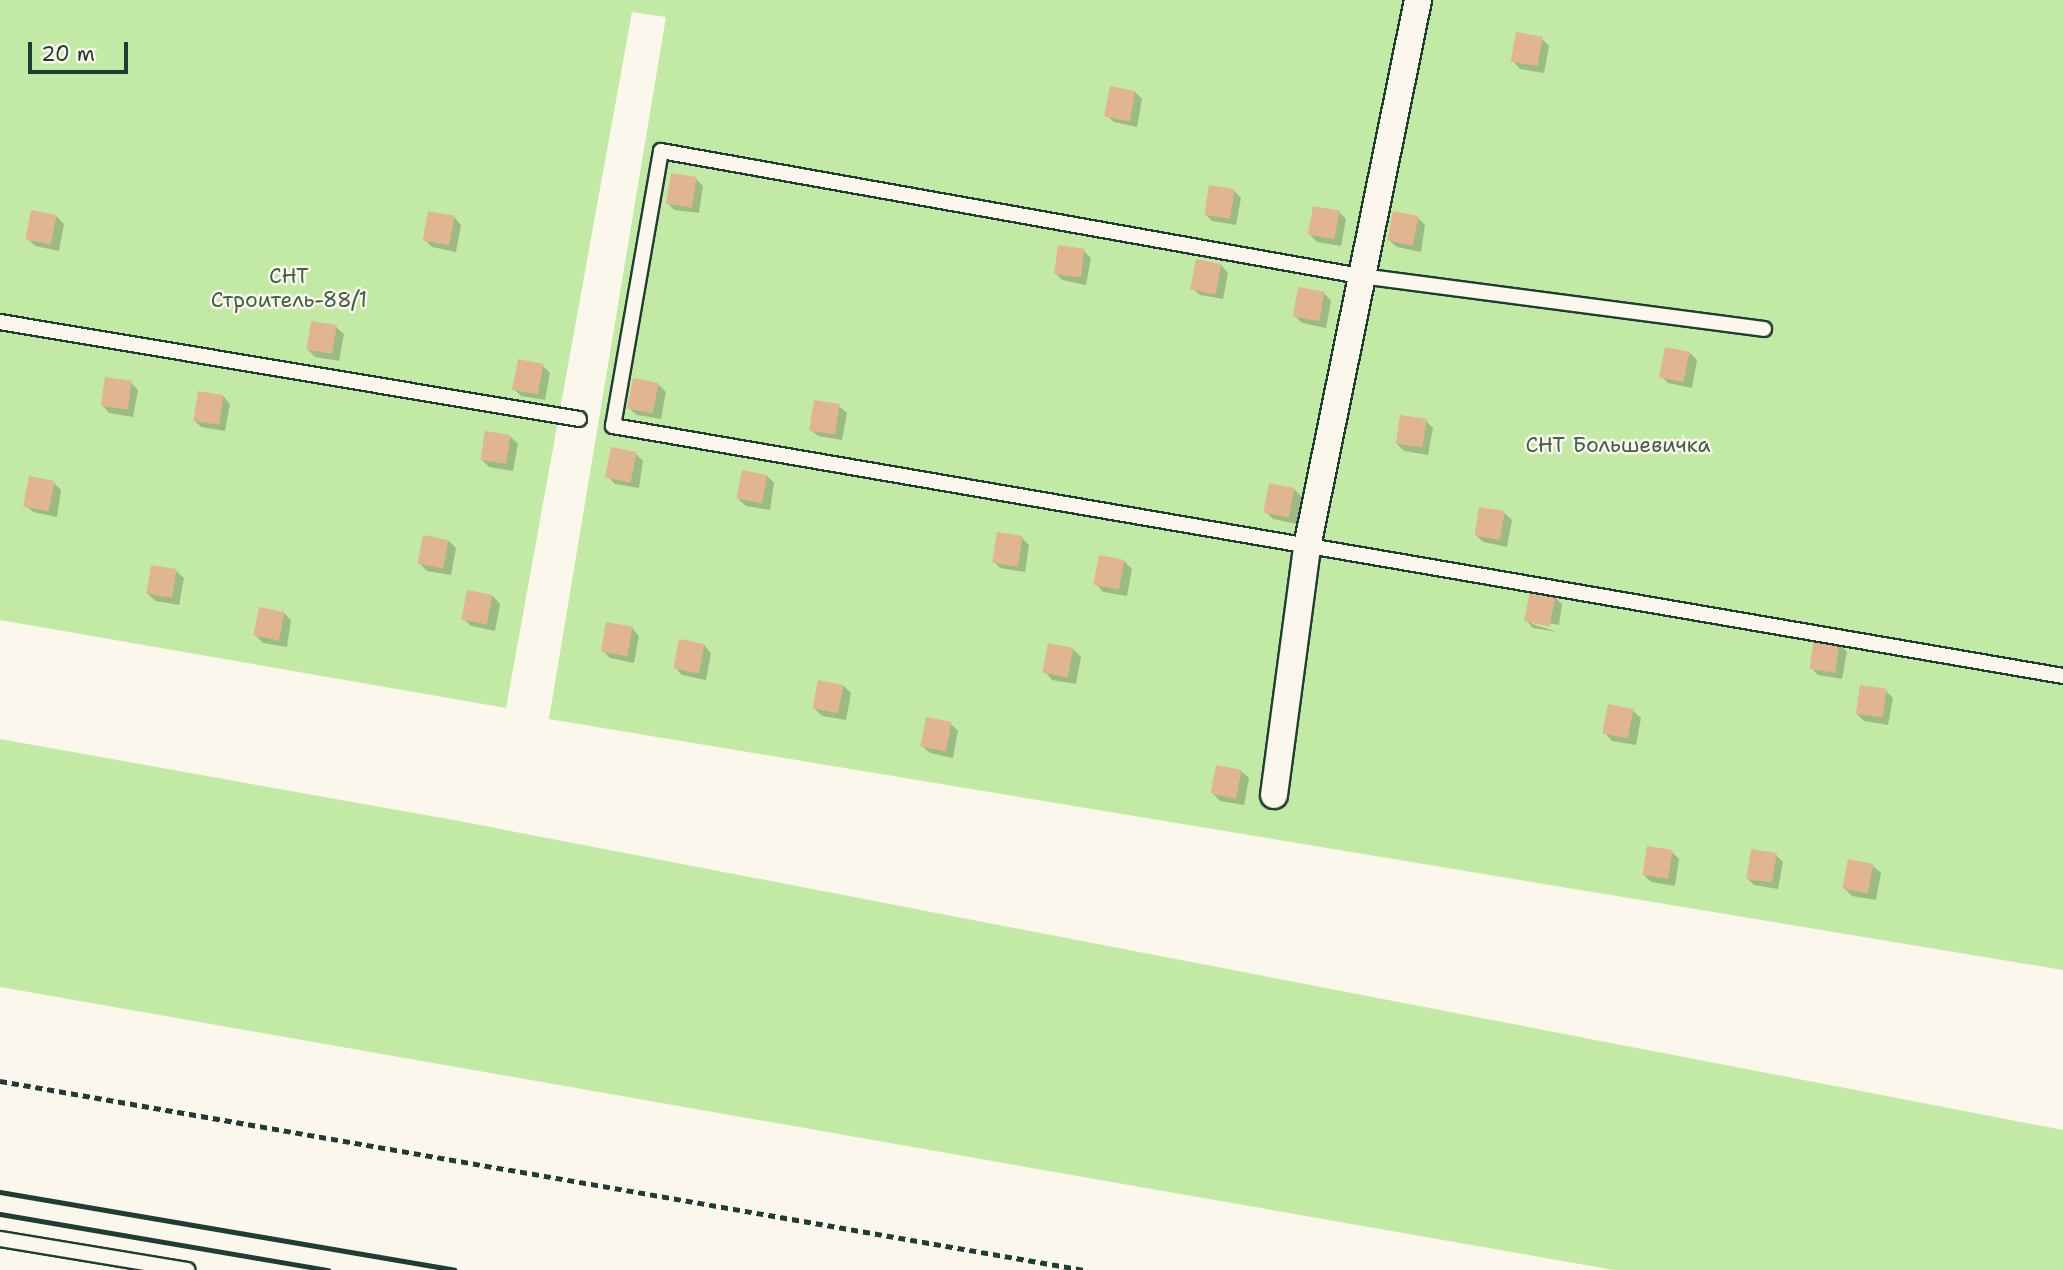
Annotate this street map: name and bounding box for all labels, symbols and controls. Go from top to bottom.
scale bar [32,28,131,72]
text: 20 m [41,40,95,68]
park label: СНТ Строитель-88/1 [211,263,367,313]
park label: СНТ Большевичка [1525,432,1711,458]

